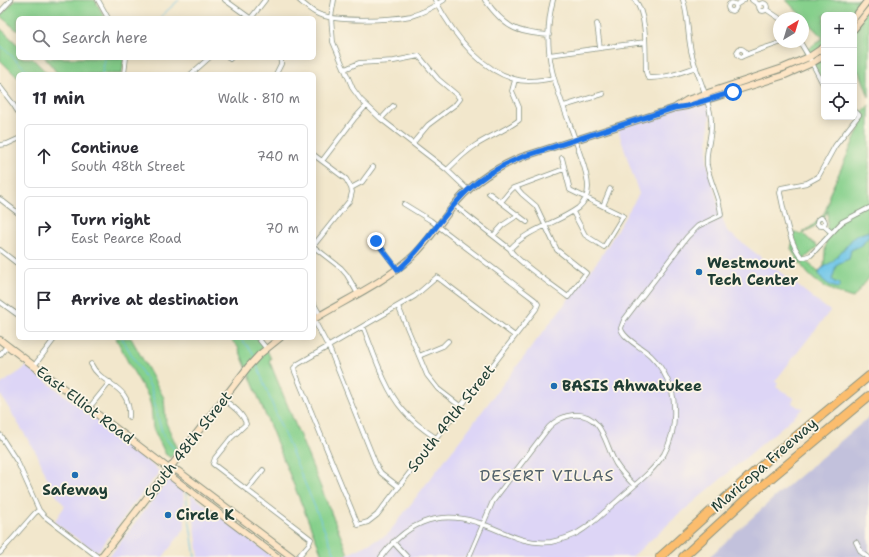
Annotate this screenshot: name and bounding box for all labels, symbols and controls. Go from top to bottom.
north arrow [773,12,809,48]
map controls [821,12,857,120]
button: + [821,12,857,48]
search box [16,16,316,60]
icon: search [30,27,52,49]
text: Search here [62,28,148,48]
button: − [821,48,857,84]
route start [724,83,742,101]
button: locate [821,84,857,120]
text: 11 min [32,87,85,109]
text: Walk · 810 m [218,90,300,107]
text: Continue [71,138,139,158]
icon: ahead [33,145,55,167]
text: 740 m [257,148,299,165]
text: South 48th Street [71,158,185,175]
text: Turn right [71,210,151,230]
icon: right [33,217,55,239]
text: 70 m [265,220,299,237]
text: East Pearce Road [71,230,182,247]
route end [367,232,385,250]
place label: Westmount Tech Center [707,253,798,290]
marker: Westmount Tech Center [694,267,704,277]
icon: arrive [33,289,55,311]
text: Arrive at destination [71,290,239,310]
street label: South 49th Street [403,360,499,476]
street label: East Elliot Road [32,362,138,449]
place label: BASIS Ahwatukee [562,376,702,396]
marker: BASIS Ahwatukee [549,381,559,391]
street label: South 48th Street [140,387,236,503]
street label: Maricopa Freeway [707,413,821,517]
district label: DESERT VILLAS [480,465,614,486]
marker: Safeway [70,470,80,480]
place label: Safeway [42,480,108,500]
place label: Circle K [176,505,235,525]
marker: Circle K [163,510,173,520]

